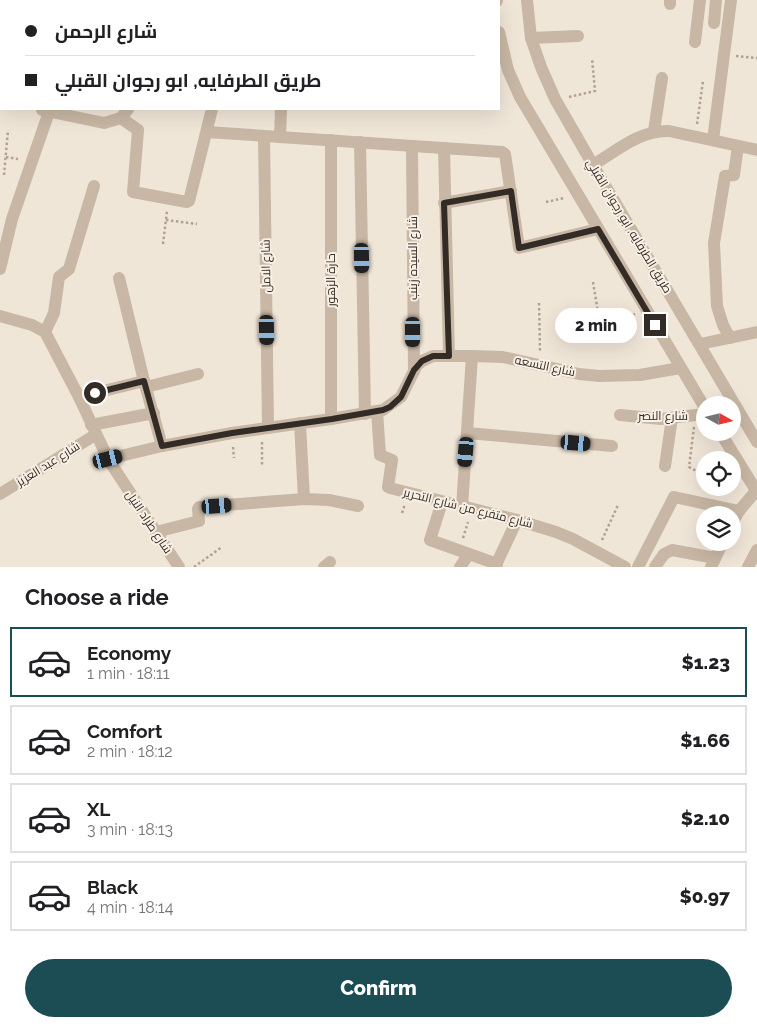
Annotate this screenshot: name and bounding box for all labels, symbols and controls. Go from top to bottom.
text: شارع الرحمن [55,20,157,42]
text: طريق الطرفايه, ابو رجوان القبلي [55,69,321,91]
street label: طريق الطرفايه, ابو رجوان القبلي [581,156,675,297]
street label: شارع السيده زينب [406,216,421,300]
street label: شارع الامل [259,239,274,293]
car [354,243,369,273]
street label: حارة الزهور [324,253,338,308]
callout: 2 min [555,308,638,342]
route end [644,314,666,336]
car [259,315,274,345]
text: 2 min [575,316,617,335]
car [405,317,420,347]
street label: شارع التسعه [513,353,576,380]
route start [84,382,106,404]
north arrow [696,396,741,441]
map controls [696,396,741,551]
street label: شارع النصر [637,409,688,424]
car [560,434,591,452]
car [457,436,474,468]
street label: شارع عبد العزيز [13,439,83,490]
car [91,448,124,470]
button: locate [696,451,741,496]
street label: شارع متفرع من شارع التحرير [401,485,534,532]
street label: شارع طراد النيل [122,488,175,557]
car [201,497,232,515]
button: layers [696,506,741,551]
text: Choose a ride [25,584,169,610]
icon: car [27,640,72,685]
text: Economy [87,642,171,664]
text: $1.23 [682,651,730,673]
text: 1 min · 18:11 [87,664,170,683]
icon: car [27,718,72,763]
text: Comfort [87,720,162,742]
text: $1.66 [680,729,730,751]
text: 2 min · 18:12 [87,742,173,761]
icon: car [27,796,72,841]
text: XL [87,798,110,820]
text: $2.10 [681,807,730,829]
text: 3 min · 18:13 [87,820,173,839]
icon: car [27,874,72,919]
text: Black [87,876,138,898]
text: $0.97 [679,885,730,907]
text: 4 min · 18:14 [87,898,173,917]
button: Confirm [25,959,732,1017]

